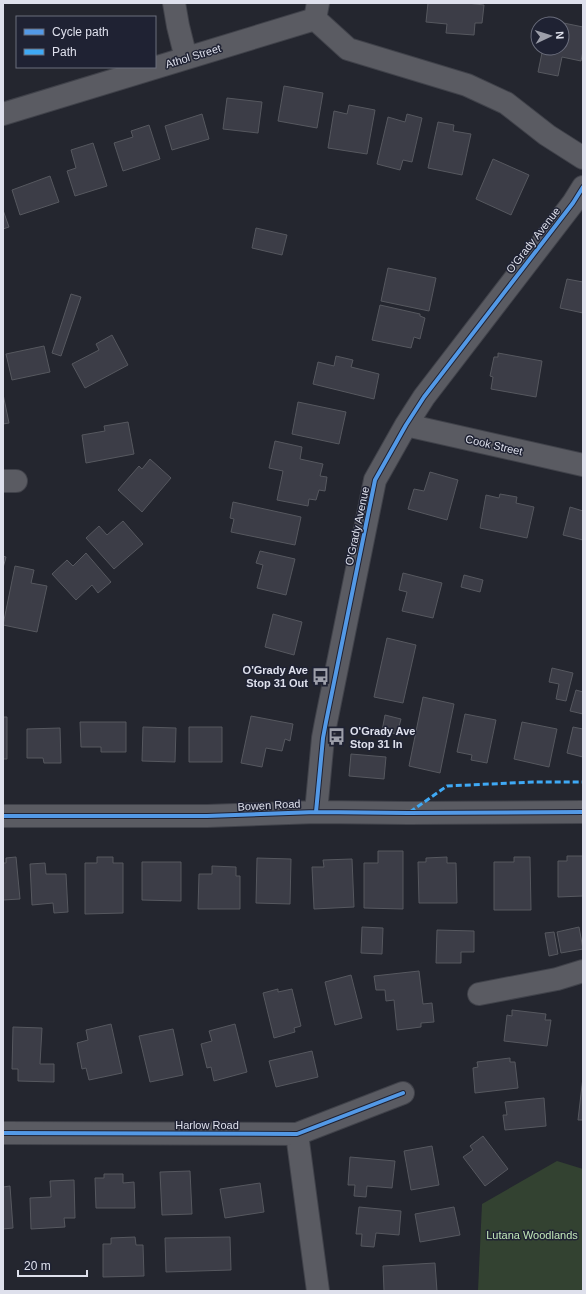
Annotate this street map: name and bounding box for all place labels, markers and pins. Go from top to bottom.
place label: O'Grady Ave Stop 31 Out [243,664,308,689]
bus stop icon: O'Grady Ave Stop 31 Out [311,666,331,686]
place label: O'Grady Ave Stop 31 In [350,725,415,750]
bus stop icon: O'Grady Ave Stop 31 In [327,727,347,747]

